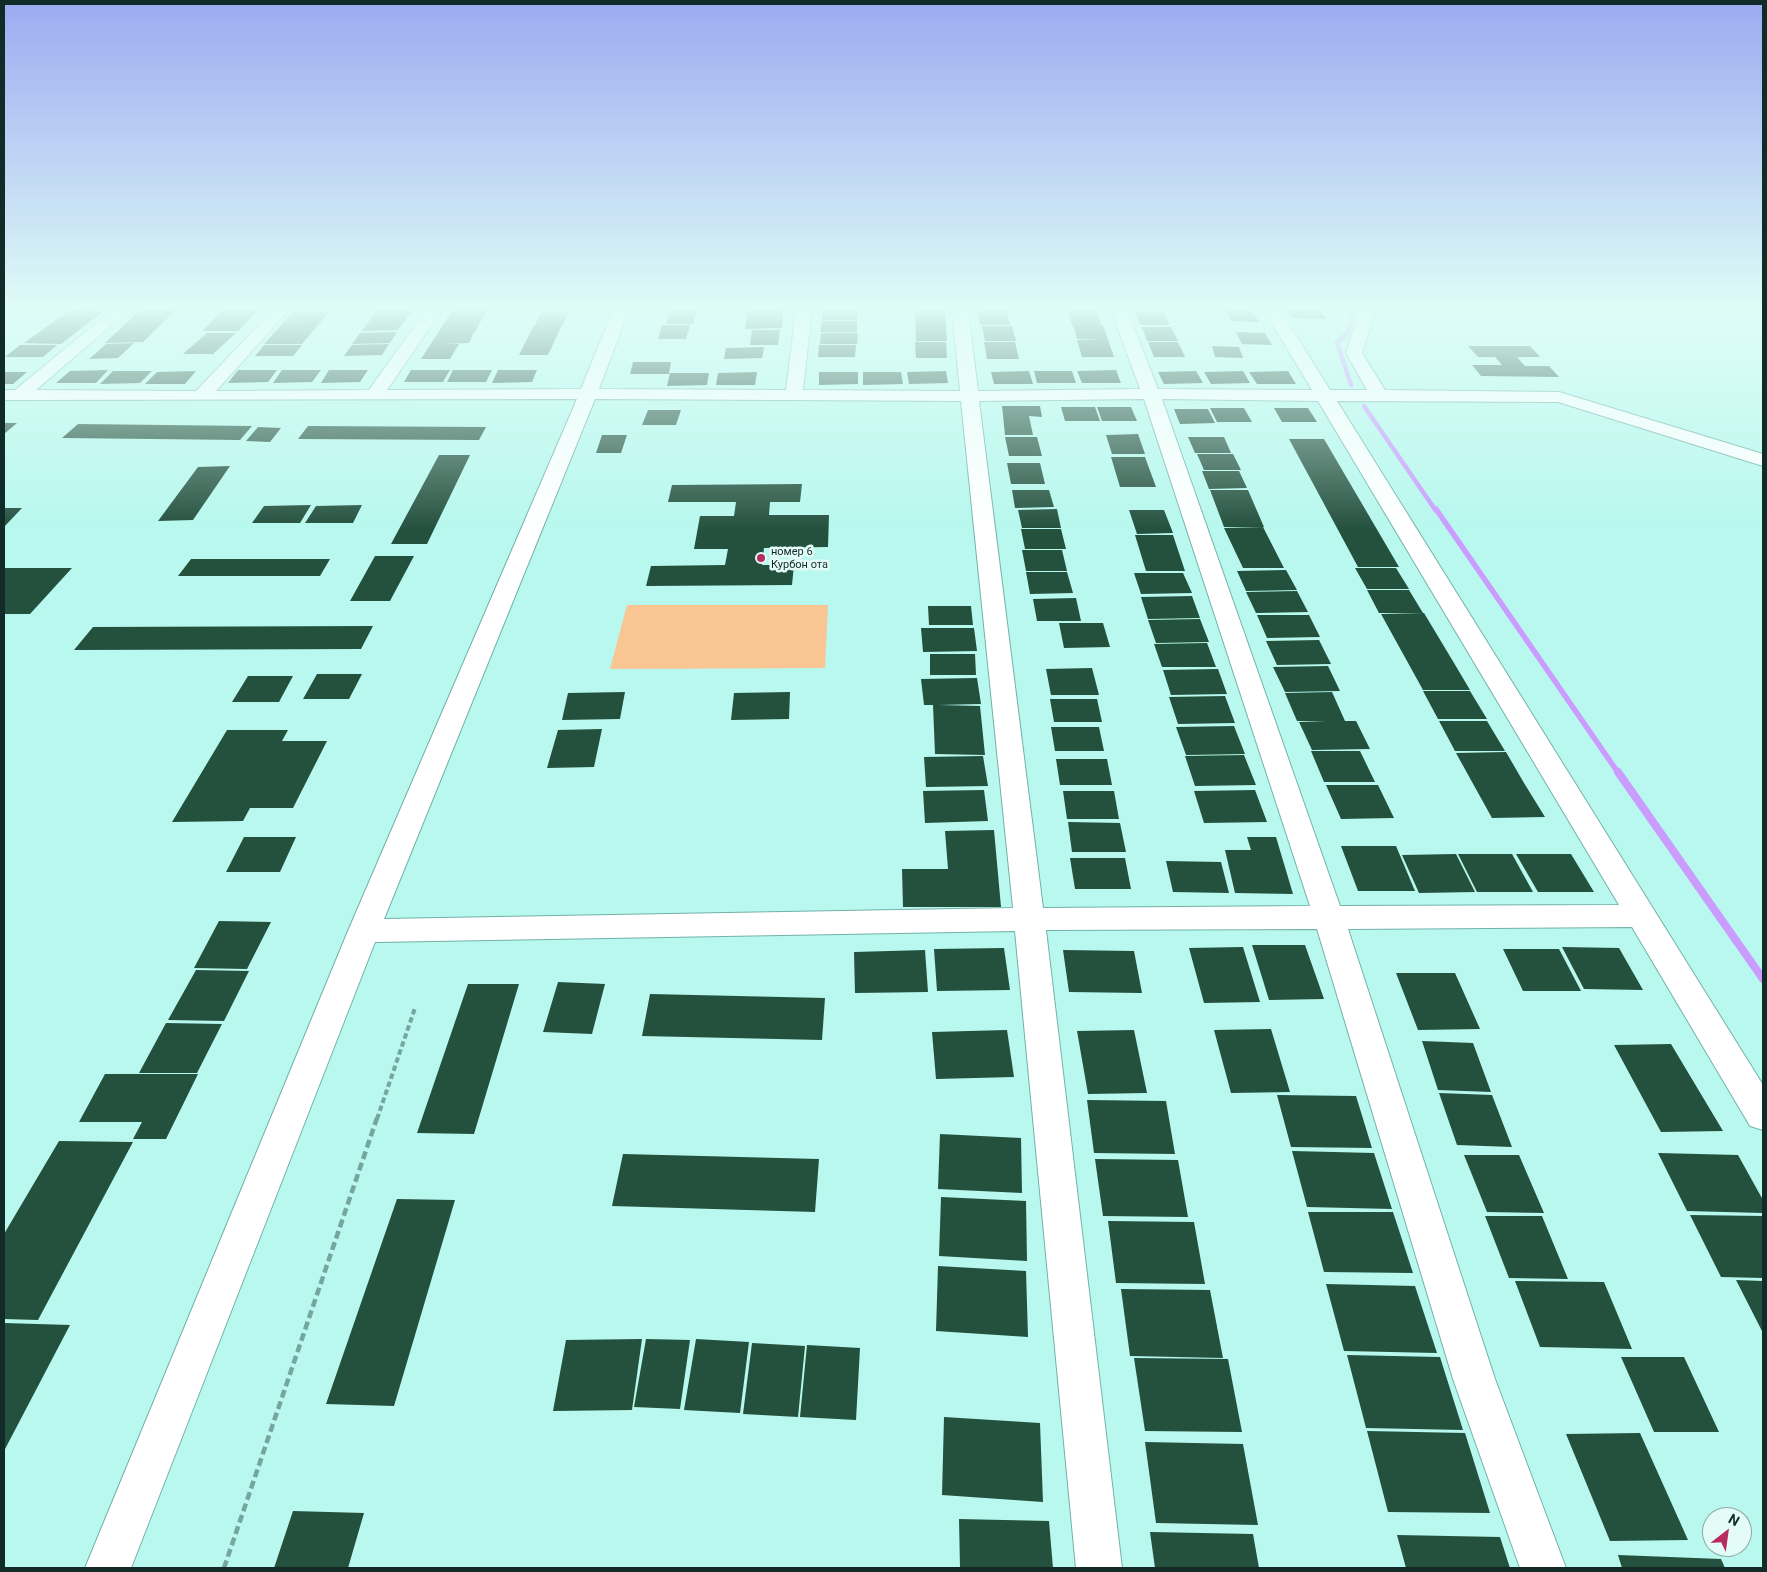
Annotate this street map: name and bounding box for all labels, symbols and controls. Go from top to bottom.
place label: номер 6 Курбон ота [771,545,828,571]
marker: номер 6 Курбон ота [755,552,767,564]
north arrow [1702,1507,1752,1557]
text: N [1726,1510,1742,1529]

